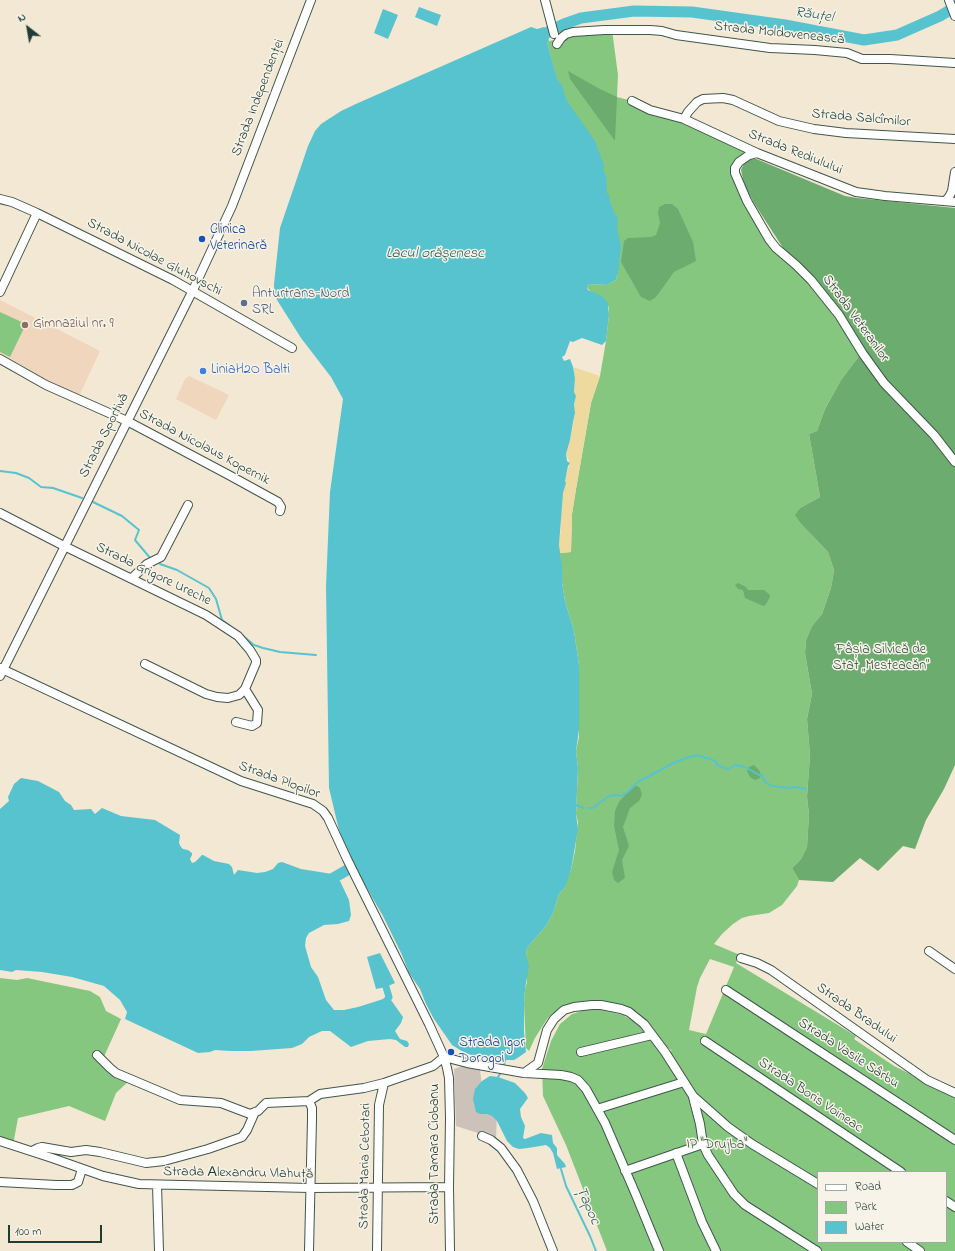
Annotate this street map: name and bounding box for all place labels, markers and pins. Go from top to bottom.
place label: Clinica Veterinară [210,223,267,256]
marker: Clinica Veterinară [197,234,207,244]
place label: Anturtrans-Nord SRL [252,287,349,320]
marker: Anturtrans-Nord SRL [239,298,249,308]
place label: Gimnaziul nr. 9 [33,317,114,333]
marker: Gimnaziul nr. 9 [20,320,30,330]
place label: LiniaH2O Balti [211,363,290,379]
marker: LiniaH2O Balti [198,366,208,376]
place label: Strada Igor Dorogoi [459,1036,525,1068]
marker: Strada Igor Dorogoi [446,1047,456,1057]

